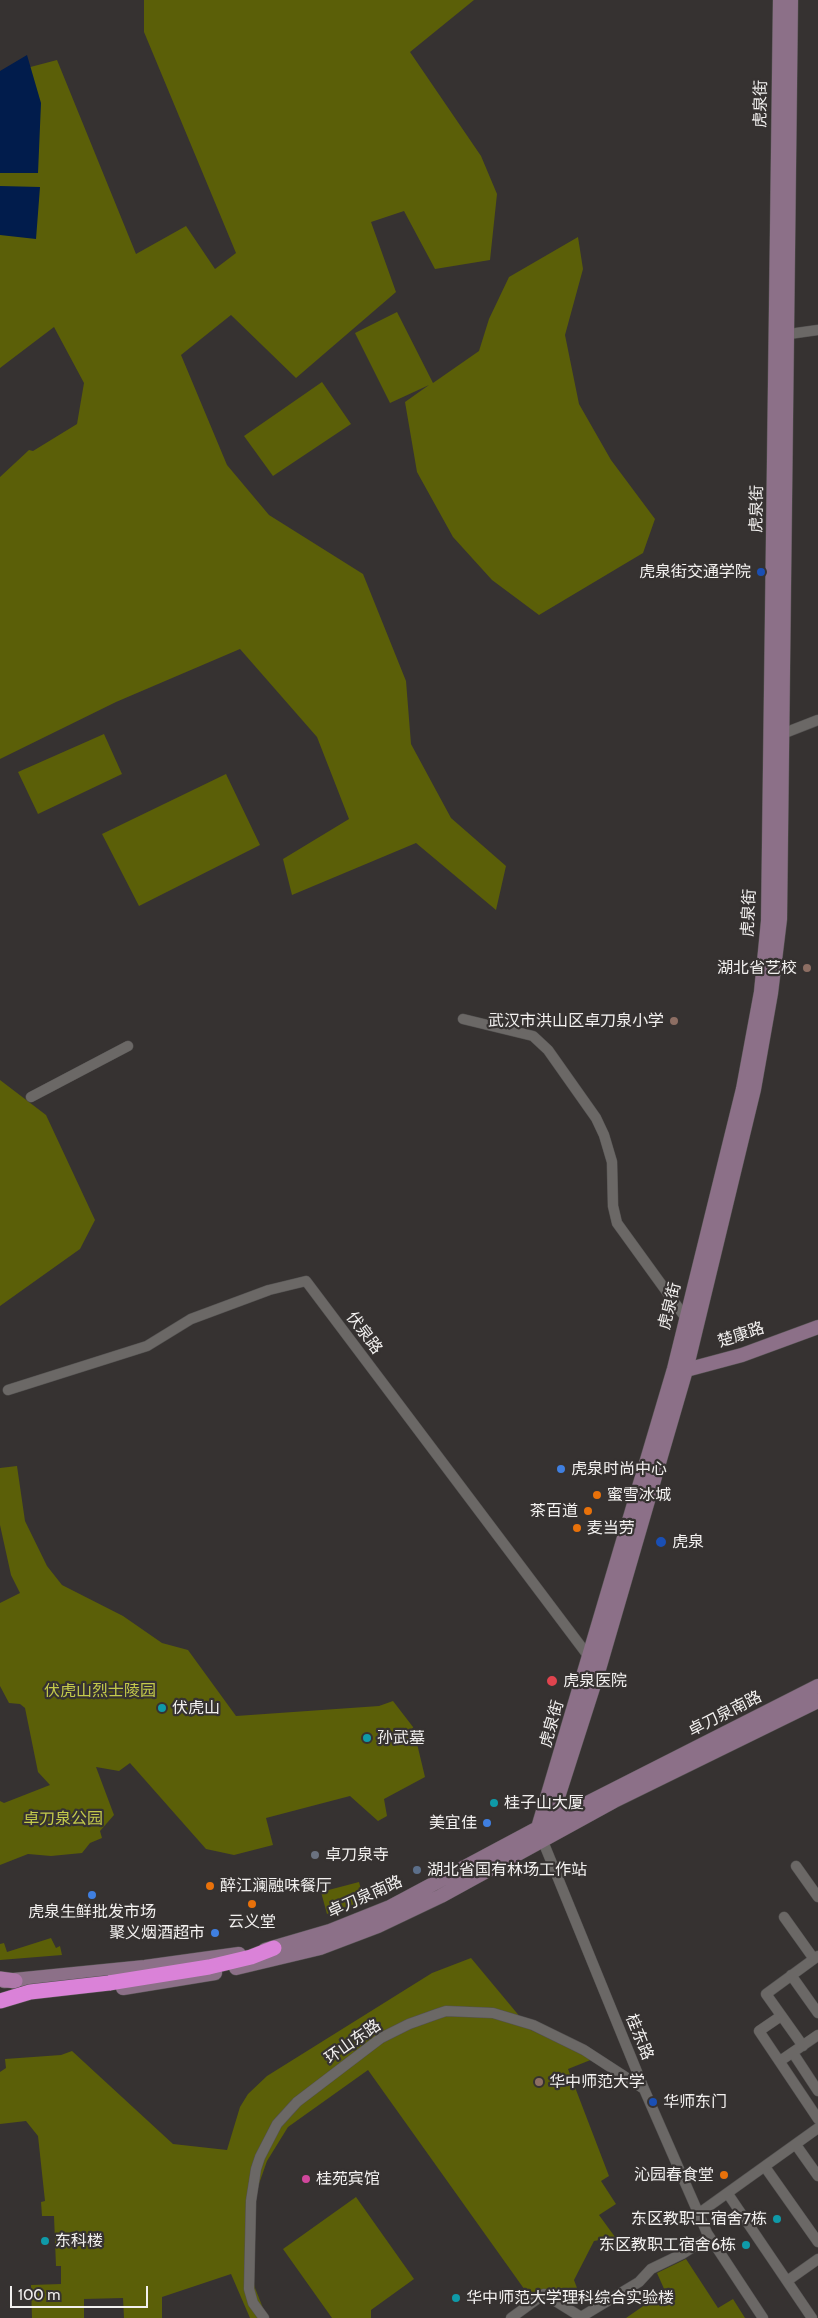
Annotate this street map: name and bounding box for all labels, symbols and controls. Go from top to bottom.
street label: 虎泉街 [751,80,771,128]
street label: 虎泉街 [747,485,767,533]
place label: 虎泉街交通学院 [639,562,751,582]
marker: 虎泉街交通学院 [755,566,767,578]
street label: 虎泉街 [738,889,760,937]
place label: 湖北省艺校 [717,958,797,978]
marker: 湖北省艺校 [801,962,813,974]
place label: 武汉市洪山区卓刀泉小学 [488,1011,664,1031]
marker: 武汉市洪山区卓刀泉小学 [668,1015,680,1027]
street label: 虎泉街 [655,1280,685,1332]
street label: 伏泉路 [342,1308,386,1358]
street label: 楚康路 [715,1318,767,1352]
place label: 虎泉时尚中心 [571,1459,667,1479]
marker: 虎泉时尚中心 [555,1463,567,1475]
place label: 蜜雪冰城 [607,1485,671,1505]
marker: 蜜雪冰城 [591,1489,603,1501]
place label: 茶百道 [530,1501,578,1521]
marker: 茶百道 [582,1505,594,1517]
place label: 麦当劳 [587,1518,635,1538]
marker: 麦当劳 [571,1522,583,1534]
place label: 虎泉 [672,1532,704,1552]
marker: 虎泉 [654,1535,668,1549]
place label: 虎泉医院 [563,1671,627,1691]
marker: 虎泉医院 [545,1674,559,1688]
park label: 伏虎山烈士陵园 [44,1681,156,1701]
street label: 卓刀泉南路 [685,1687,765,1741]
place label: 伏虎山 [172,1698,220,1718]
street label: 虎泉街 [536,1698,568,1750]
marker: 伏虎山 [156,1702,168,1714]
place label: 孙武墓 [377,1728,425,1748]
marker: 孙武墓 [361,1732,373,1744]
place label: 桂子山大厦 [504,1793,584,1813]
marker: 桂子山大厦 [488,1797,500,1809]
park label: 卓刀泉公园 [23,1809,103,1829]
place label: 美宜佳 [429,1813,477,1833]
marker: 美宜佳 [481,1817,493,1829]
place label: 卓刀泉寺 [325,1845,389,1865]
marker: 卓刀泉寺 [309,1849,321,1861]
place label: 湖北省国有林场工作站 [427,1860,587,1880]
marker: 湖北省国有林场工作站 [411,1864,423,1876]
street label: 卓刀泉南路 [325,1872,405,1922]
place label: 醉江澜融味餐厅 [220,1876,332,1896]
marker: 醉江澜融味餐厅 [204,1880,216,1892]
marker: 虎泉生鲜批发市场 [86,1889,98,1901]
marker: 云义堂 [246,1898,258,1910]
place label: 虎泉生鲜批发市场 [28,1902,156,1922]
place label: 云义堂 [228,1912,276,1932]
place label: 聚义烟酒超市 [109,1923,205,1943]
marker: 聚义烟酒超市 [209,1927,221,1939]
street label: 桂东路 [621,2011,657,2063]
street label: 环山东路 [321,2016,385,2068]
place label: 华中师范大学 [549,2072,645,2092]
marker: 华中师范大学 [533,2076,545,2088]
place label: 华师东门 [663,2092,727,2112]
marker: 华师东门 [647,2096,659,2108]
place label: 沁园春食堂 [634,2165,714,2185]
place label: 桂苑宾馆 [316,2169,380,2189]
marker: 沁园春食堂 [718,2169,730,2181]
marker: 桂苑宾馆 [300,2173,312,2185]
place label: 东区教职工宿舍7栋 [631,2209,767,2229]
marker: 东区教职工宿舍7栋 [771,2213,783,2225]
place label: 东科楼 [55,2231,103,2251]
marker: 东科楼 [39,2235,51,2247]
place label: 东区教职工宿舍6栋 [599,2235,736,2255]
marker: 东区教职工宿舍6栋 [740,2239,752,2251]
scale bar [12,2276,150,2308]
text: 100 m [18,2286,60,2304]
place label: 华中师范大学理科综合实验楼 [466,2288,674,2308]
marker: 华中师范大学理科综合实验楼 [450,2292,462,2304]

